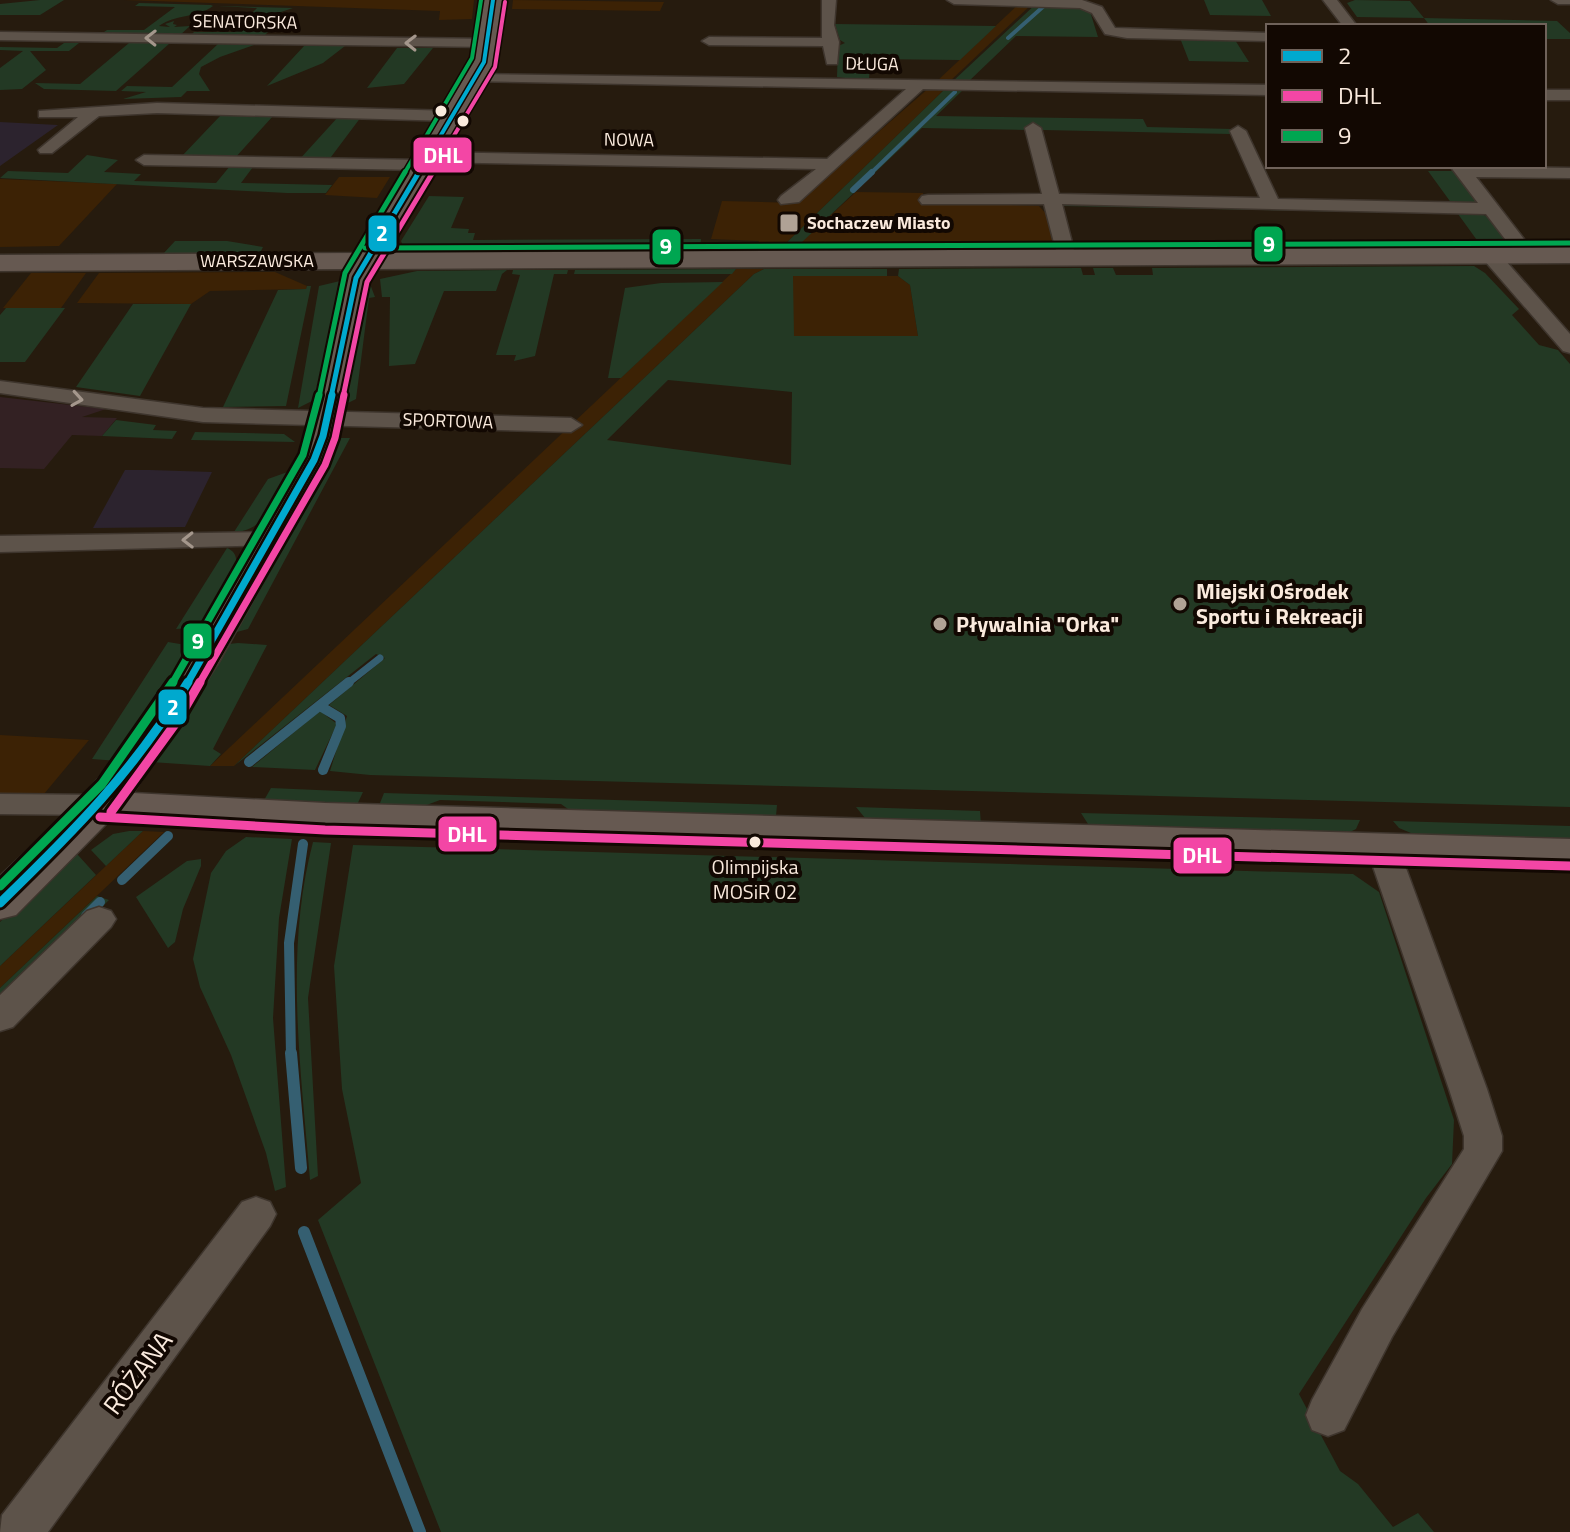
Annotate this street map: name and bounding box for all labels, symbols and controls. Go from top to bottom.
street label: SENATORSKA [192,7,298,36]
legend [1266,24,1546,168]
one-way arrow [144,30,157,47]
one-way arrow [404,34,417,51]
text: 2 [1338,37,1351,73]
street label: DŁUGA [845,50,899,77]
text: DHL [1338,77,1382,113]
unlabelled marker [433,103,449,119]
unlabelled marker [455,113,471,129]
text: 9 [1338,117,1351,153]
street label: NOWA [604,126,655,153]
line badge: DHL [412,136,473,174]
text: DHL [423,138,463,172]
place label: Sochaczew Miasto [807,209,951,236]
marker: Sochaczew Miasto [778,212,800,234]
line badge: 2 [367,214,398,253]
text: 2 [376,216,388,250]
line badge: 9 [1253,225,1284,263]
text: 9 [1263,227,1275,261]
line badge: 9 [651,228,682,266]
text: 9 [660,229,672,263]
street label: WARSZAWSKA [200,247,314,274]
one-way arrow [70,390,84,407]
street label: SPORTOWA [402,405,494,436]
one-way arrow [181,532,194,549]
place label: Miejski Ośrodek Sportu i Rekreacji [1196,574,1363,633]
marker: Miejski Ośrodek Sportu i Rekreacji [1171,595,1189,613]
place label: Pływalnia "Orka" [956,607,1119,641]
marker: Pływalnia "Orka" [931,615,949,633]
line badge: 9 [182,622,213,660]
text: 9 [192,624,204,658]
line badge: 2 [157,688,188,726]
text: 2 [167,690,179,724]
line badge: DHL [437,815,498,853]
text: DHL [447,817,487,851]
marker: Olimpijska MOSiR 02 [747,834,763,850]
line badge: DHL [1172,836,1233,875]
text: DHL [1182,838,1222,872]
place label: Olimpijska MOSiR 02 [711,851,799,907]
street label: RÓŻANA [93,1323,182,1423]

